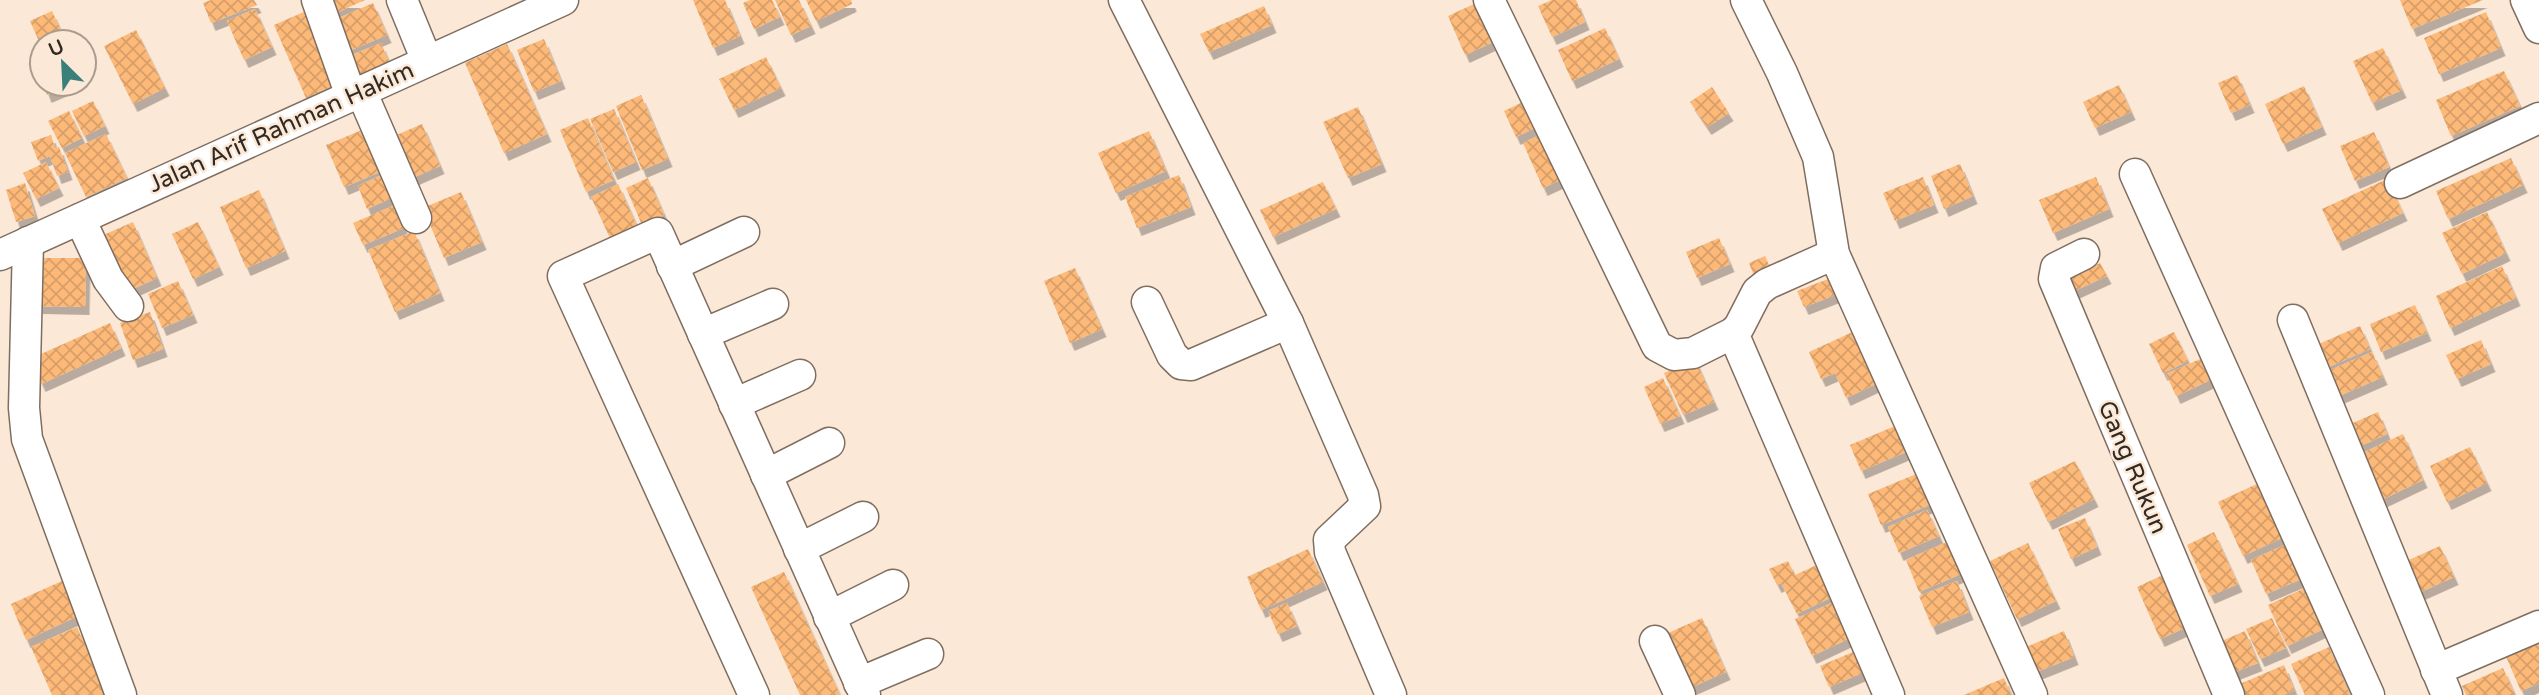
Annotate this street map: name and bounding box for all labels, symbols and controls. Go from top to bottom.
north arrow [28,28,98,98]
text: U [45,35,68,61]
street label: Jalan Arif Rahman Hakim [144,56,418,199]
street label: Gang Rukun [2092,396,2174,538]

